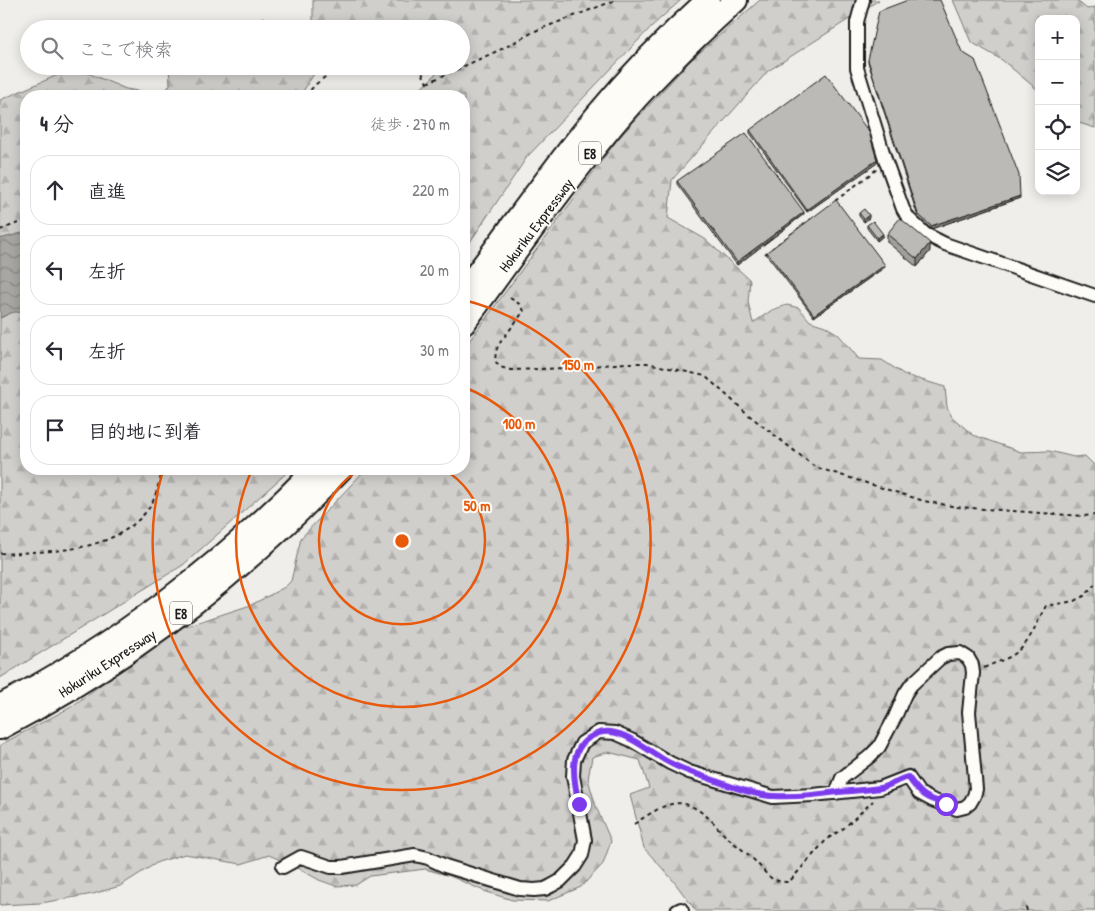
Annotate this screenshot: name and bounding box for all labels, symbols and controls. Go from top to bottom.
map controls [1035,15,1080,195]
button: + [1035,15,1080,60]
search box [20,20,470,75]
icon: search [38,34,66,62]
text: ここで検索 [78,36,173,62]
button: − [1035,60,1080,105]
button: locate [1035,105,1080,150]
text: 4 分 [40,109,74,138]
text: 徒歩 · 270 m [370,113,450,135]
road number: E8 [579,142,601,164]
button: layers [1035,150,1080,195]
street label: Hokuriku Expressway [494,174,578,276]
icon: ahead [41,176,69,204]
text: 直進 [88,178,126,204]
text: 220 m [412,179,449,201]
icon: left [41,256,69,284]
text: 左折 [88,258,126,284]
text: 20 m [420,259,449,281]
icon: left [41,336,69,364]
text: 左折 [88,338,126,364]
text: 30 m [420,339,449,361]
text: 150 m [562,354,594,375]
text: 100 m [503,413,535,434]
icon: arrive [41,416,69,444]
text: 目的地に到着 [88,418,202,444]
text: 50 m [464,495,490,516]
centre of rings [393,532,411,550]
road number: E8 [170,602,192,624]
street label: Hokuriku Expressway [54,624,160,702]
route end [568,793,591,816]
route start [935,793,958,816]

